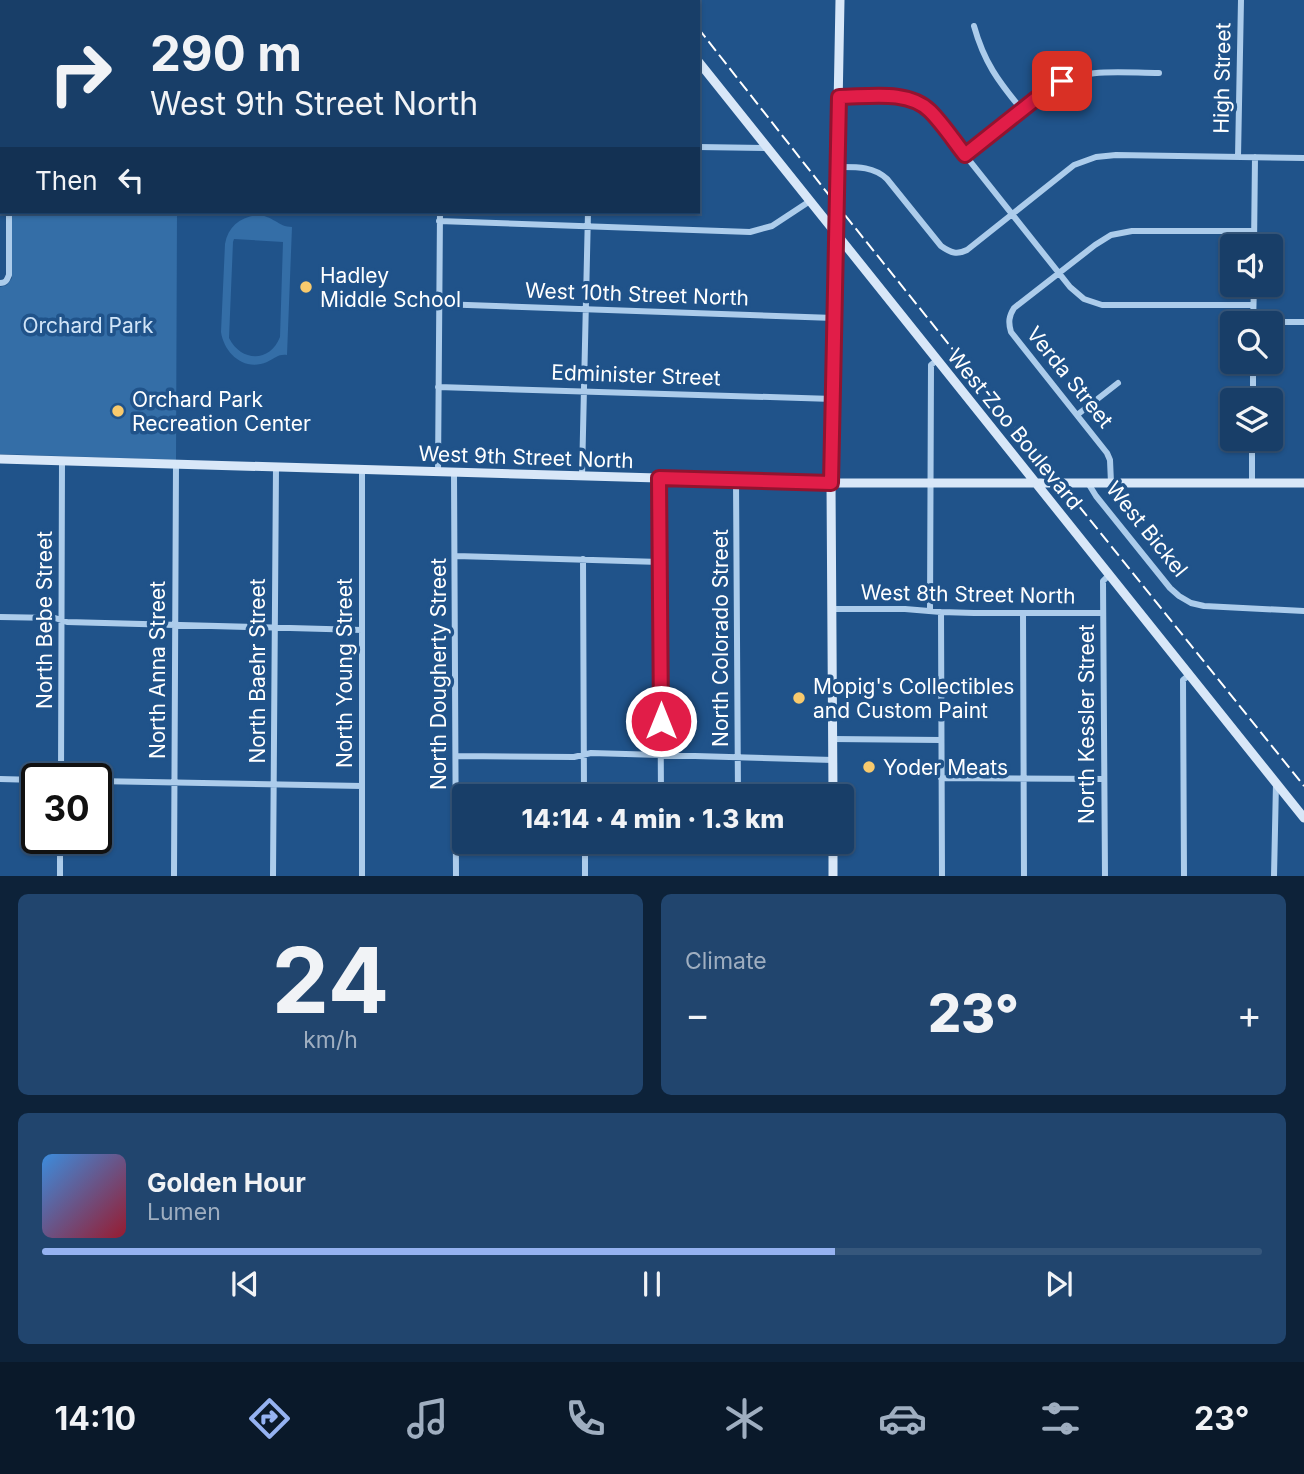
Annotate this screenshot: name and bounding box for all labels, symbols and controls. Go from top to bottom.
street label: High Street [1209,22,1235,134]
text: 290 m [150,24,302,83]
icon: right [35,28,126,119]
pin [1032,51,1092,111]
icon: arrive [1043,62,1081,100]
text: West 9th Street North [150,84,478,123]
icon: left [112,161,150,199]
text: Then [35,165,98,196]
map controls [1220,234,1283,451]
button: sound [1220,234,1283,297]
place label: Hadley Middle School [320,263,461,312]
street label: West 10th Street North [525,278,749,310]
marker: Hadley Middle School [298,279,314,295]
button: search [1220,311,1283,374]
park label: Orchard Park [22,313,154,338]
street label: Verda Street [1022,321,1119,433]
street label: West Zoo Boulevard [942,344,1088,514]
street label: Edminister Street [551,360,721,390]
place label: Orchard Park Recreation Center [132,387,311,436]
button: layers [1220,388,1283,451]
marker: Orchard Park Recreation Center [110,403,126,419]
street label: West 9th Street North [418,441,634,473]
street label: West Bickel [1101,476,1193,582]
street label: North Colorado Street [708,529,733,747]
street label: North Bebe Street [32,531,57,709]
street label: North Dougherty Street [426,558,451,790]
street label: North Baehr Street [245,578,270,764]
street label: North Young Street [332,578,357,768]
street label: West 8th Street North [860,580,1076,608]
street label: North Anna Street [145,581,170,759]
street label: North Kessler Street [1074,624,1099,824]
place label: Mopig's Collectibles and Custom Paint [813,674,1014,723]
position arrow [624,684,698,758]
marker: Mopig's Collectibles and Custom Paint [791,690,807,706]
place label: Yoder Meats [883,755,1008,780]
marker: Yoder Meats [861,759,877,775]
speed limit sign: 30 [21,763,112,854]
text: 14:14 · 4 min · 1.3 km [522,803,784,834]
text: 24 [272,925,389,1035]
text: Climate [685,947,767,975]
text: 23° [928,982,1019,1045]
text: − [685,991,710,1037]
text: + [1237,991,1262,1037]
text: km/h [303,1026,358,1054]
text: Golden Hour [147,1167,306,1198]
text: Lumen [147,1198,221,1226]
icon: previous [226,1265,264,1303]
icon: pause [633,1265,671,1303]
icon: next [1040,1265,1078,1303]
icon: directions [245,1394,294,1443]
icon: music [403,1394,452,1443]
icon: phone [561,1394,610,1443]
icon: climate [720,1394,769,1443]
icon: car [878,1394,927,1443]
icon: filters [1036,1394,1085,1443]
text: 14:10 [55,1399,136,1438]
text: 23° [1194,1399,1249,1438]

